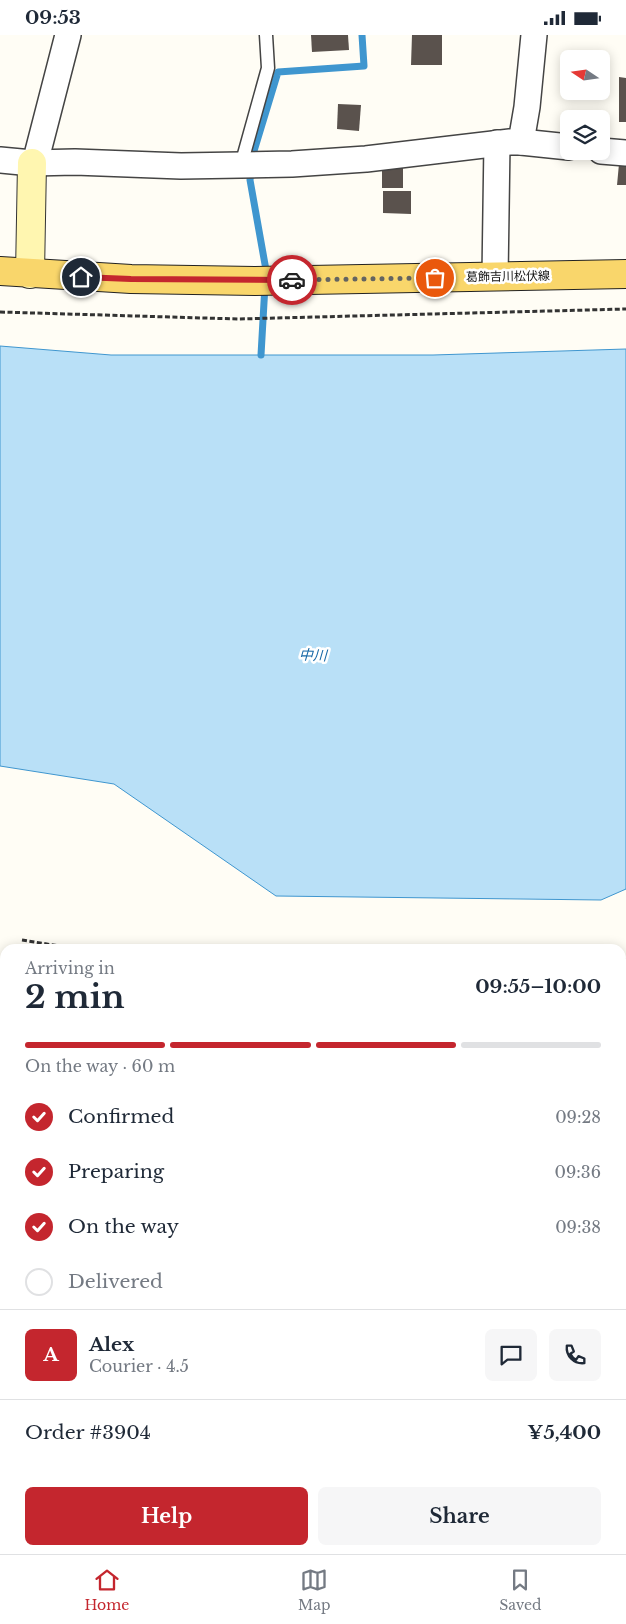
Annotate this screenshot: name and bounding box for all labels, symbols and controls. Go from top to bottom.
text: 09:53 [25,6,81,29]
north arrow [560,50,610,100]
map controls [560,50,610,160]
button: layers [560,110,610,160]
courier [267,255,317,305]
pin [60,256,102,298]
pin [414,257,456,299]
icon: home [67,263,95,291]
icon: bag [421,264,449,292]
icon: car [278,266,306,294]
street label: 葛飾吉川松伏線 [466,268,550,284]
water label: 中川 [299,646,329,665]
text: Arriving in [25,958,115,978]
text: 09:55–10:00 [475,975,601,998]
text: 2 min [25,977,125,1017]
text: On the way · 60 m [25,1056,175,1076]
icon: check [25,1103,53,1131]
text: Confirmed [68,1105,174,1128]
text: 09:28 [555,1107,601,1127]
icon: check [25,1158,53,1186]
text: Preparing [68,1160,164,1183]
text: 09:36 [555,1162,601,1182]
icon: check [25,1213,53,1241]
text: On the way [68,1215,179,1238]
text: 09:38 [555,1217,601,1237]
text: Delivered [68,1270,163,1293]
button: chat [485,1329,537,1381]
button: phone [549,1329,601,1381]
text: Alex [89,1333,134,1356]
text: A [43,1343,59,1366]
text: Courier · 4.5 [89,1356,189,1376]
text: Order #3904 [25,1421,151,1444]
text: ¥5,400 [527,1421,601,1444]
button: Help [25,1487,308,1545]
button: Share [318,1487,601,1545]
tab: Home [84,1566,129,1614]
tab: Map [298,1566,331,1614]
tab: Saved [499,1566,542,1614]

